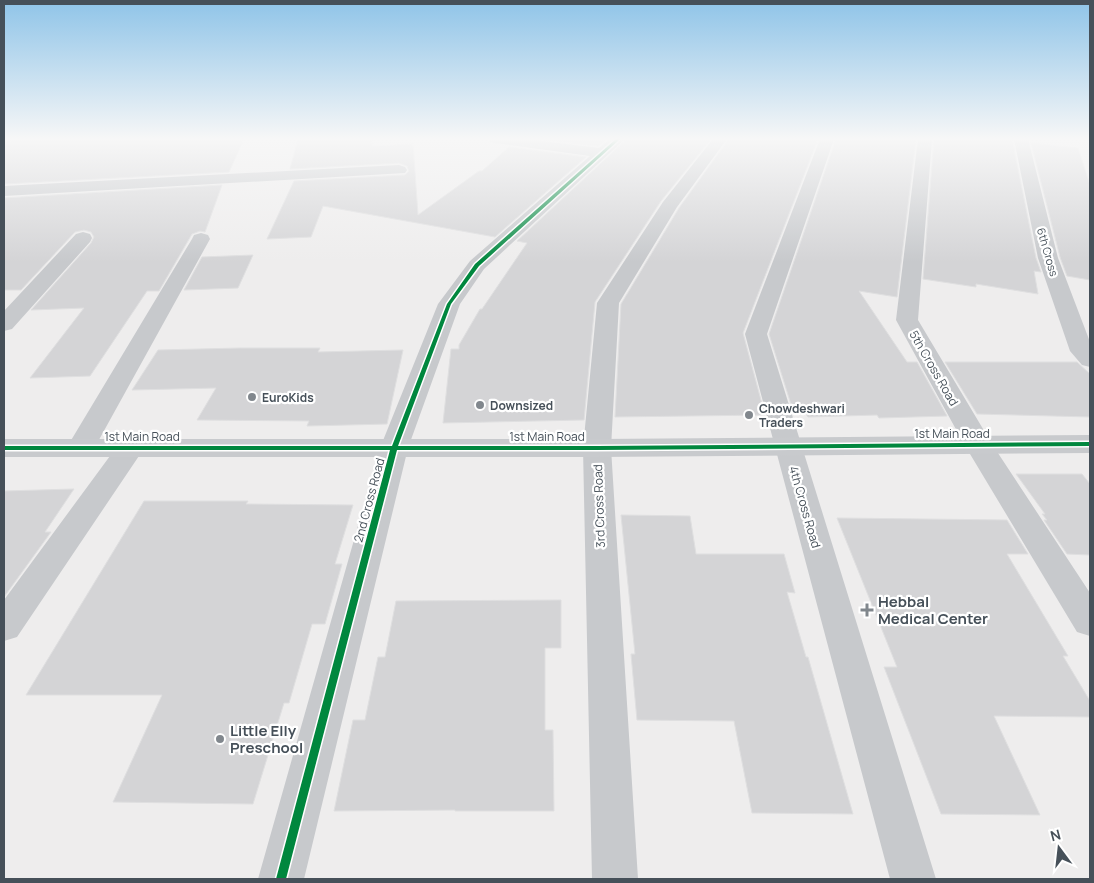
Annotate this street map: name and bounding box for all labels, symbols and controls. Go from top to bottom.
street label: 6th Cross [1034,226,1062,278]
street label: 5th Cross Road [906,327,962,409]
place label: EuroKids [262,389,314,406]
marker: EuroKids [246,391,258,403]
place label: Downsized [490,397,553,414]
marker: Downsized [474,399,486,411]
place label: Chowdeshwari Traders [759,400,845,431]
marker: Chowdeshwari Traders [743,409,755,421]
street label: 1st Main Road [914,425,990,442]
street label: 1st Main Road [104,428,180,445]
street label: 1st Main Road [509,428,585,445]
street label: 2nd Cross Road [350,456,388,544]
street label: 3rd Cross Road [589,464,609,548]
street label: 4th Cross Road [785,464,825,550]
place label: Hebbal Medical Center [878,591,988,629]
marker: Hebbal Medical Center [860,603,874,617]
place label: Little Elly Preschool [230,720,303,758]
marker: Little Elly Preschool [214,733,226,745]
north arrow [1034,823,1084,873]
text: N [1048,824,1063,845]

